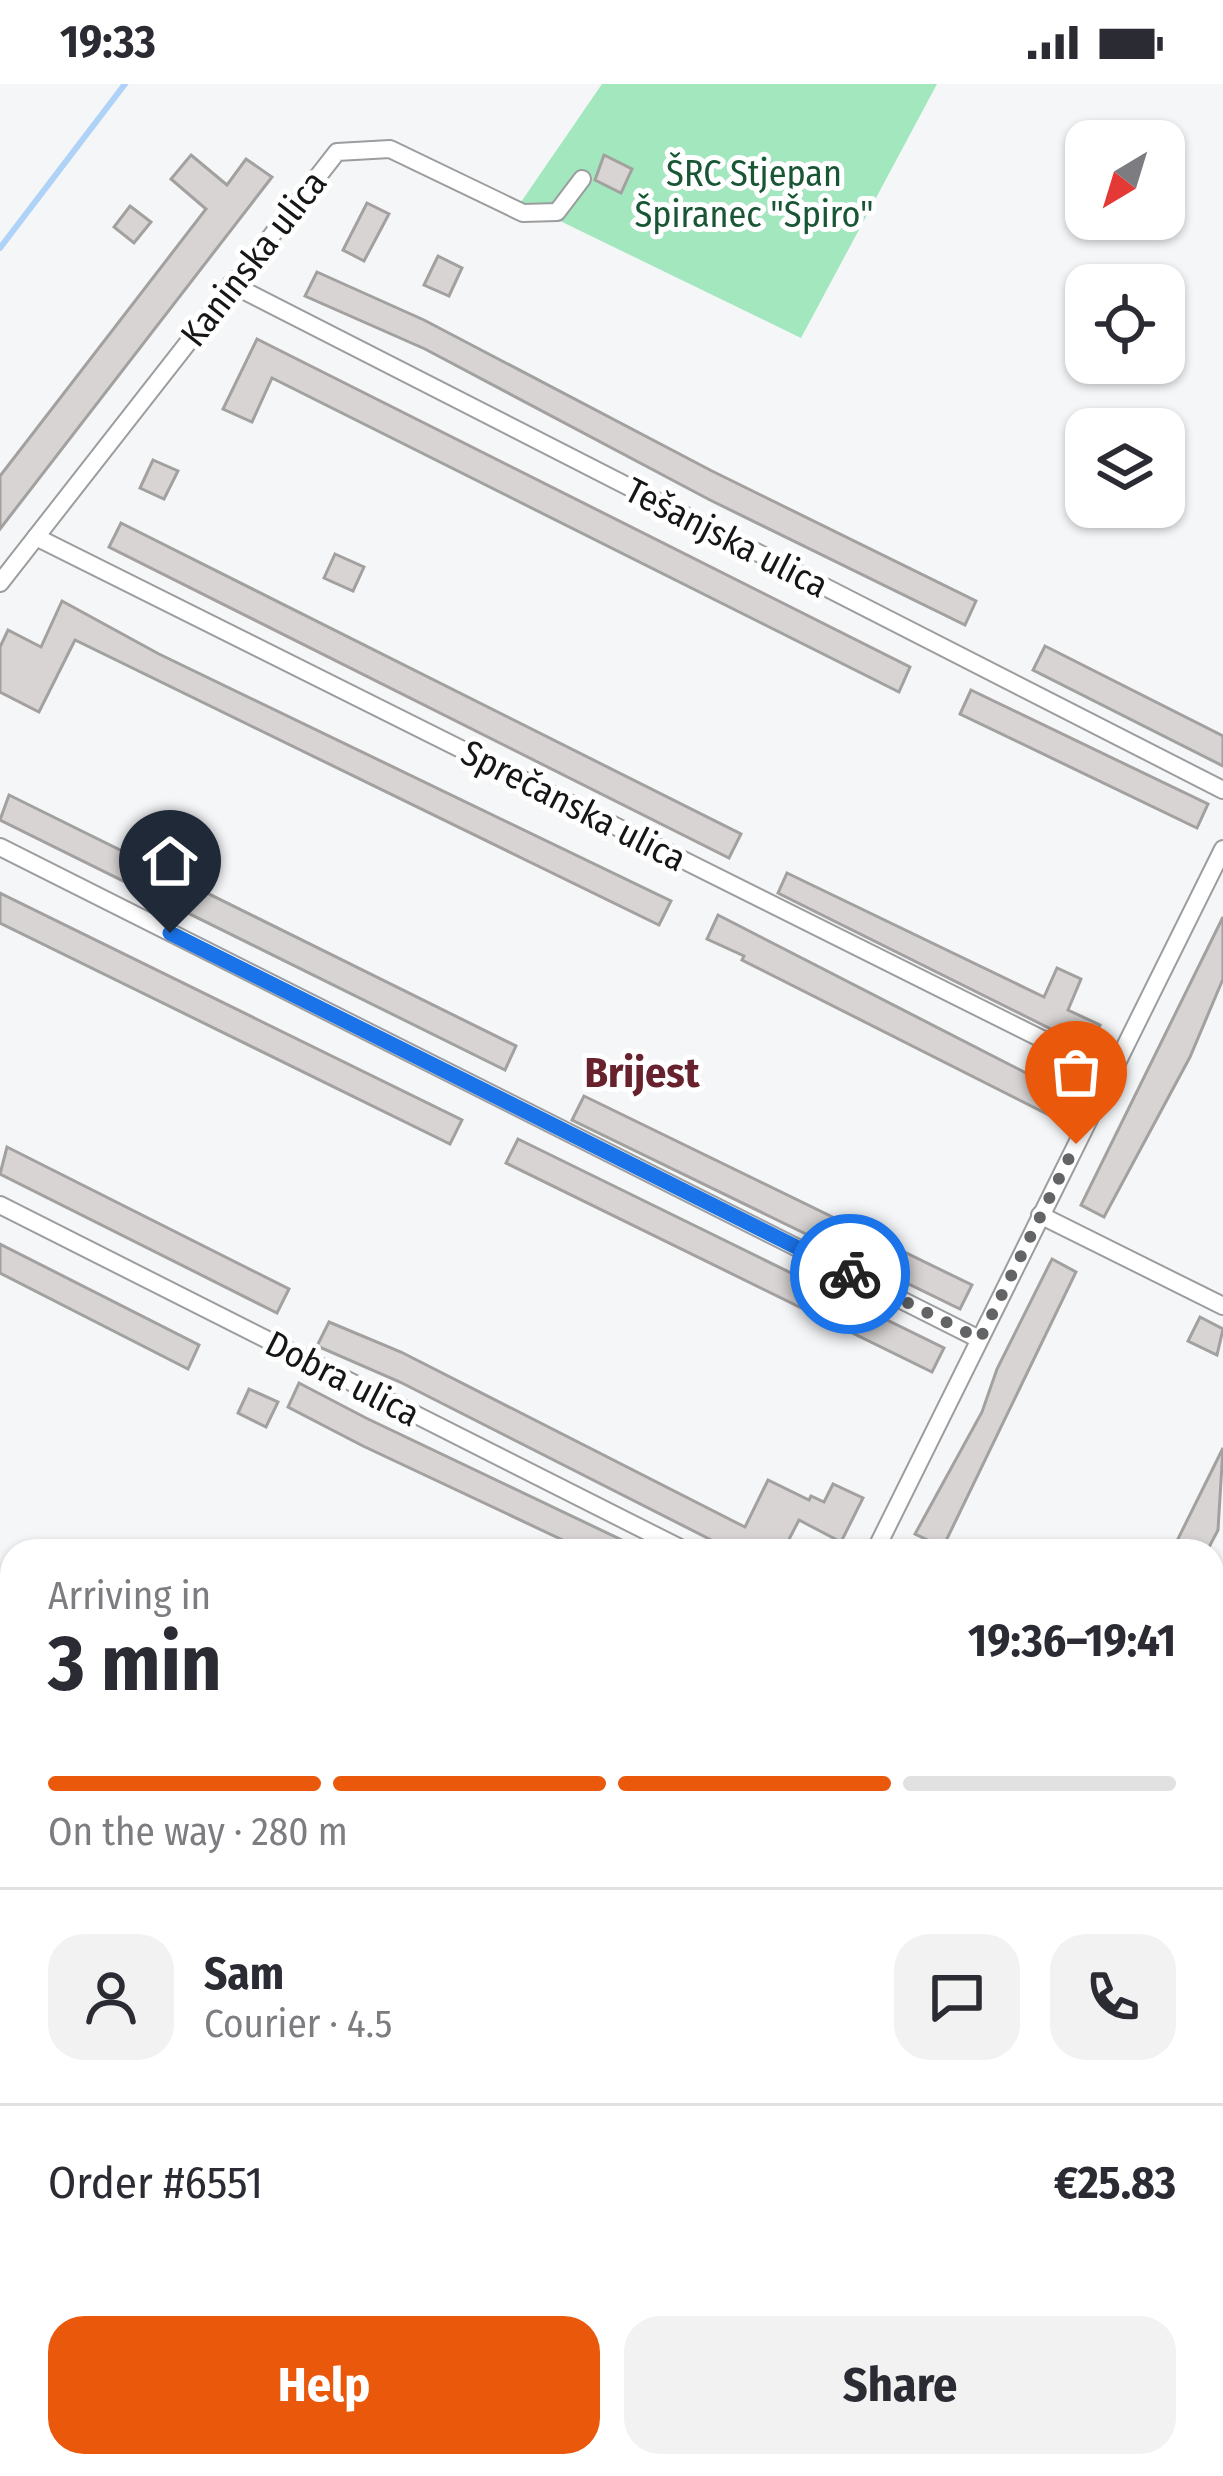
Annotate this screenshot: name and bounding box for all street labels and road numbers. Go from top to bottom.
street label: Kaninska ulica [171,162,336,355]
street label: Tešanjska ulica [618,468,835,608]
street label: Sprečanska ulica [454,730,693,881]
street label: Dobra ulica [258,1321,427,1436]

